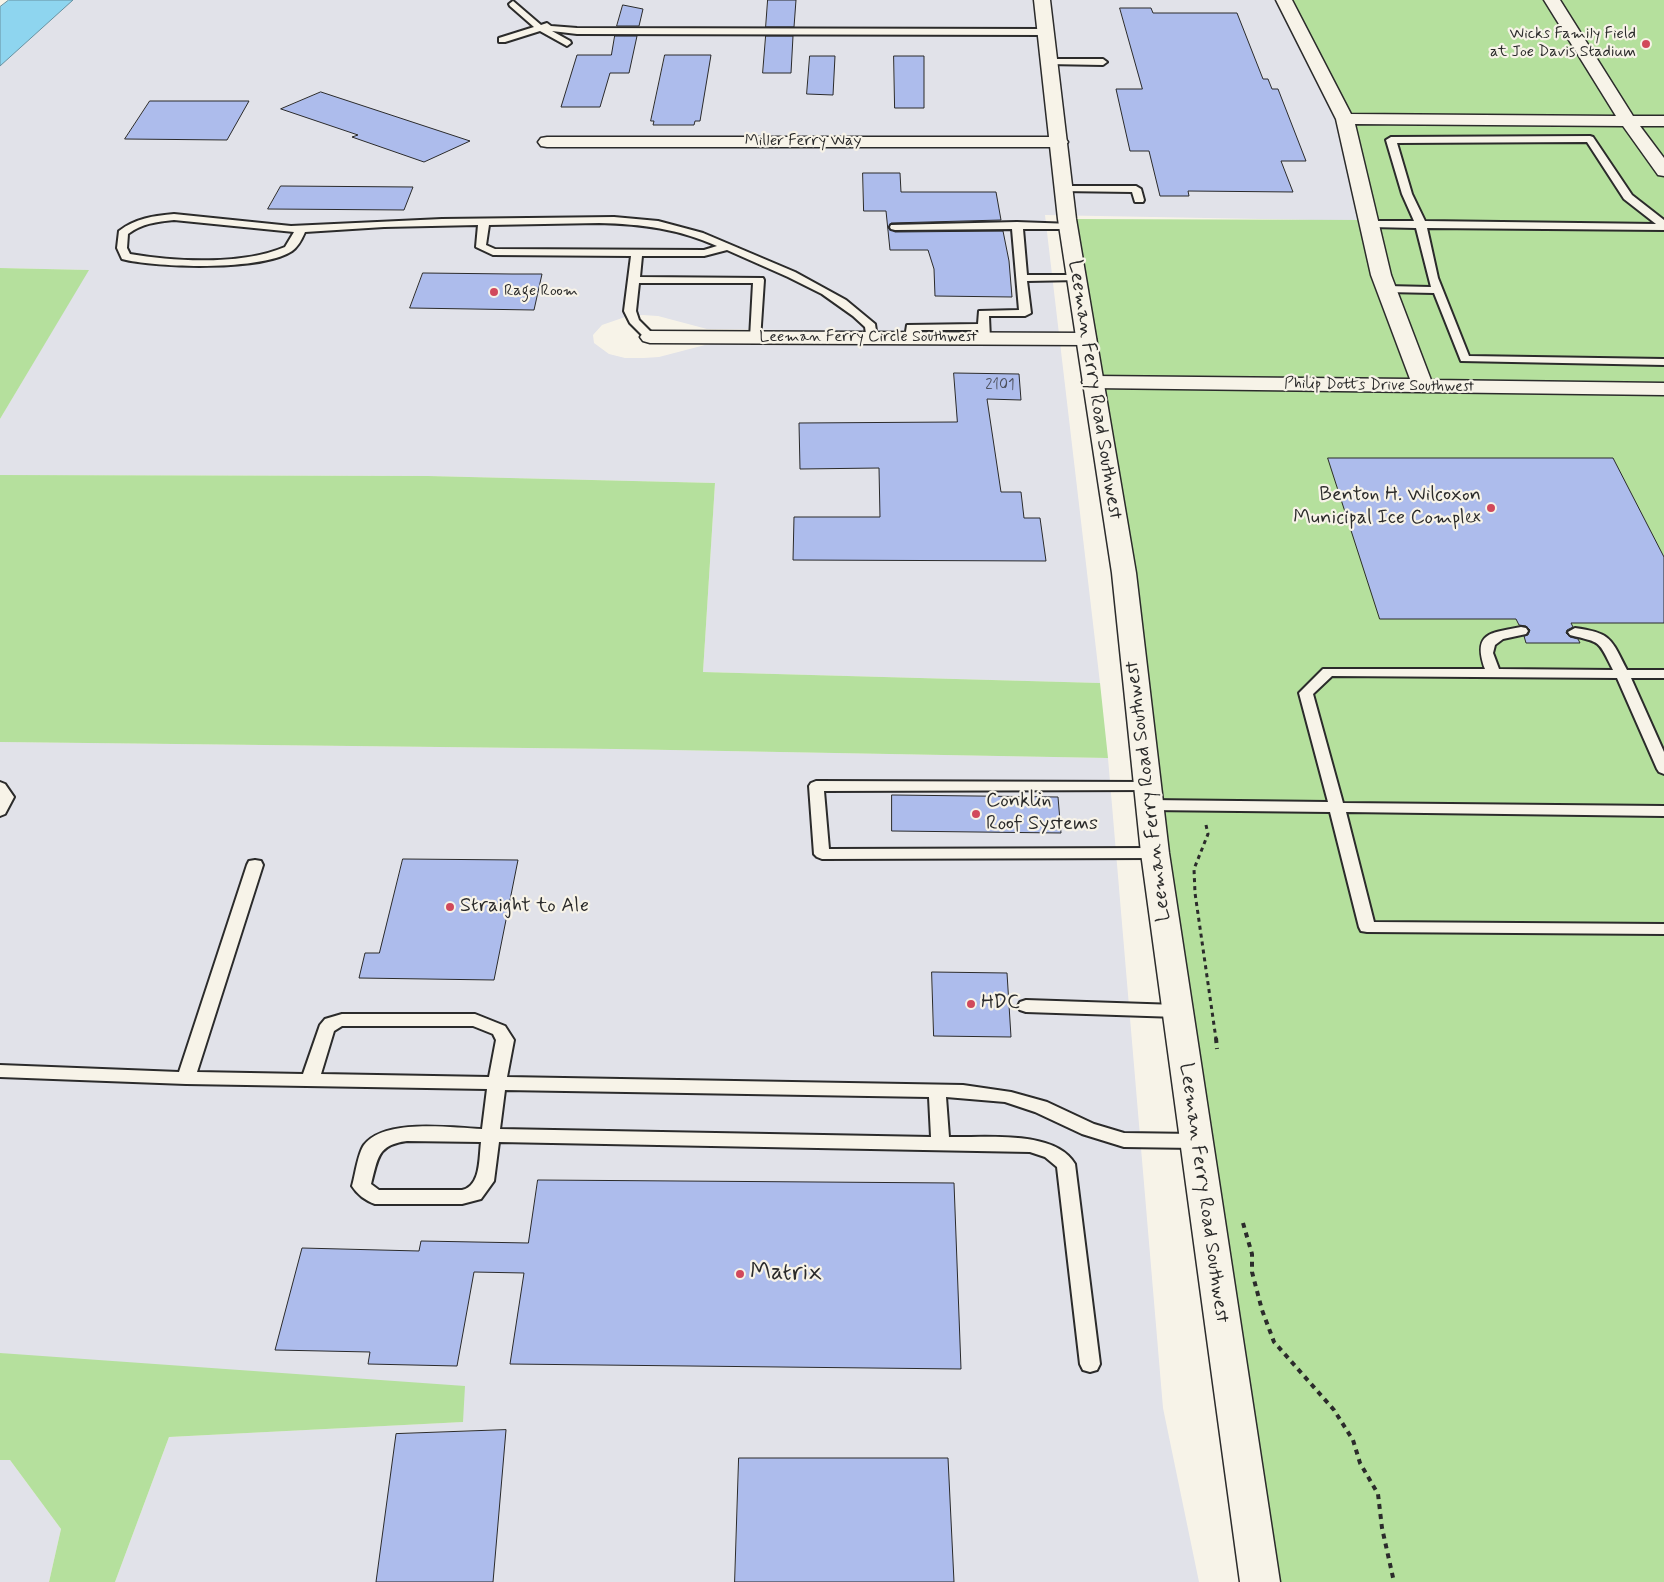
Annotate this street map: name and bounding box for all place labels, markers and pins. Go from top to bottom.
place label: Wicks Family Field at Joe Davis Stadium [1490,25,1636,63]
marker: Wicks Family Field at Joe Davis Stadium [1640,38,1652,50]
place label: Rage Room [504,282,578,302]
marker: Rage Room [488,286,500,298]
place label: Benton H. Wilcoxon Municipal Ice Complex [1293,484,1481,531]
marker: Benton H. Wilcoxon Municipal Ice Complex [1485,502,1497,514]
place label: Conklin Roof Systems [986,790,1098,837]
marker: Conklin Roof Systems [970,808,982,820]
place label: Straight to Ale [460,895,589,919]
marker: Straight to Ale [444,901,456,913]
place label: HDC [981,992,1020,1016]
marker: HDC [965,998,977,1010]
place label: Matrix [750,1260,822,1288]
marker: Matrix [734,1268,746,1280]

